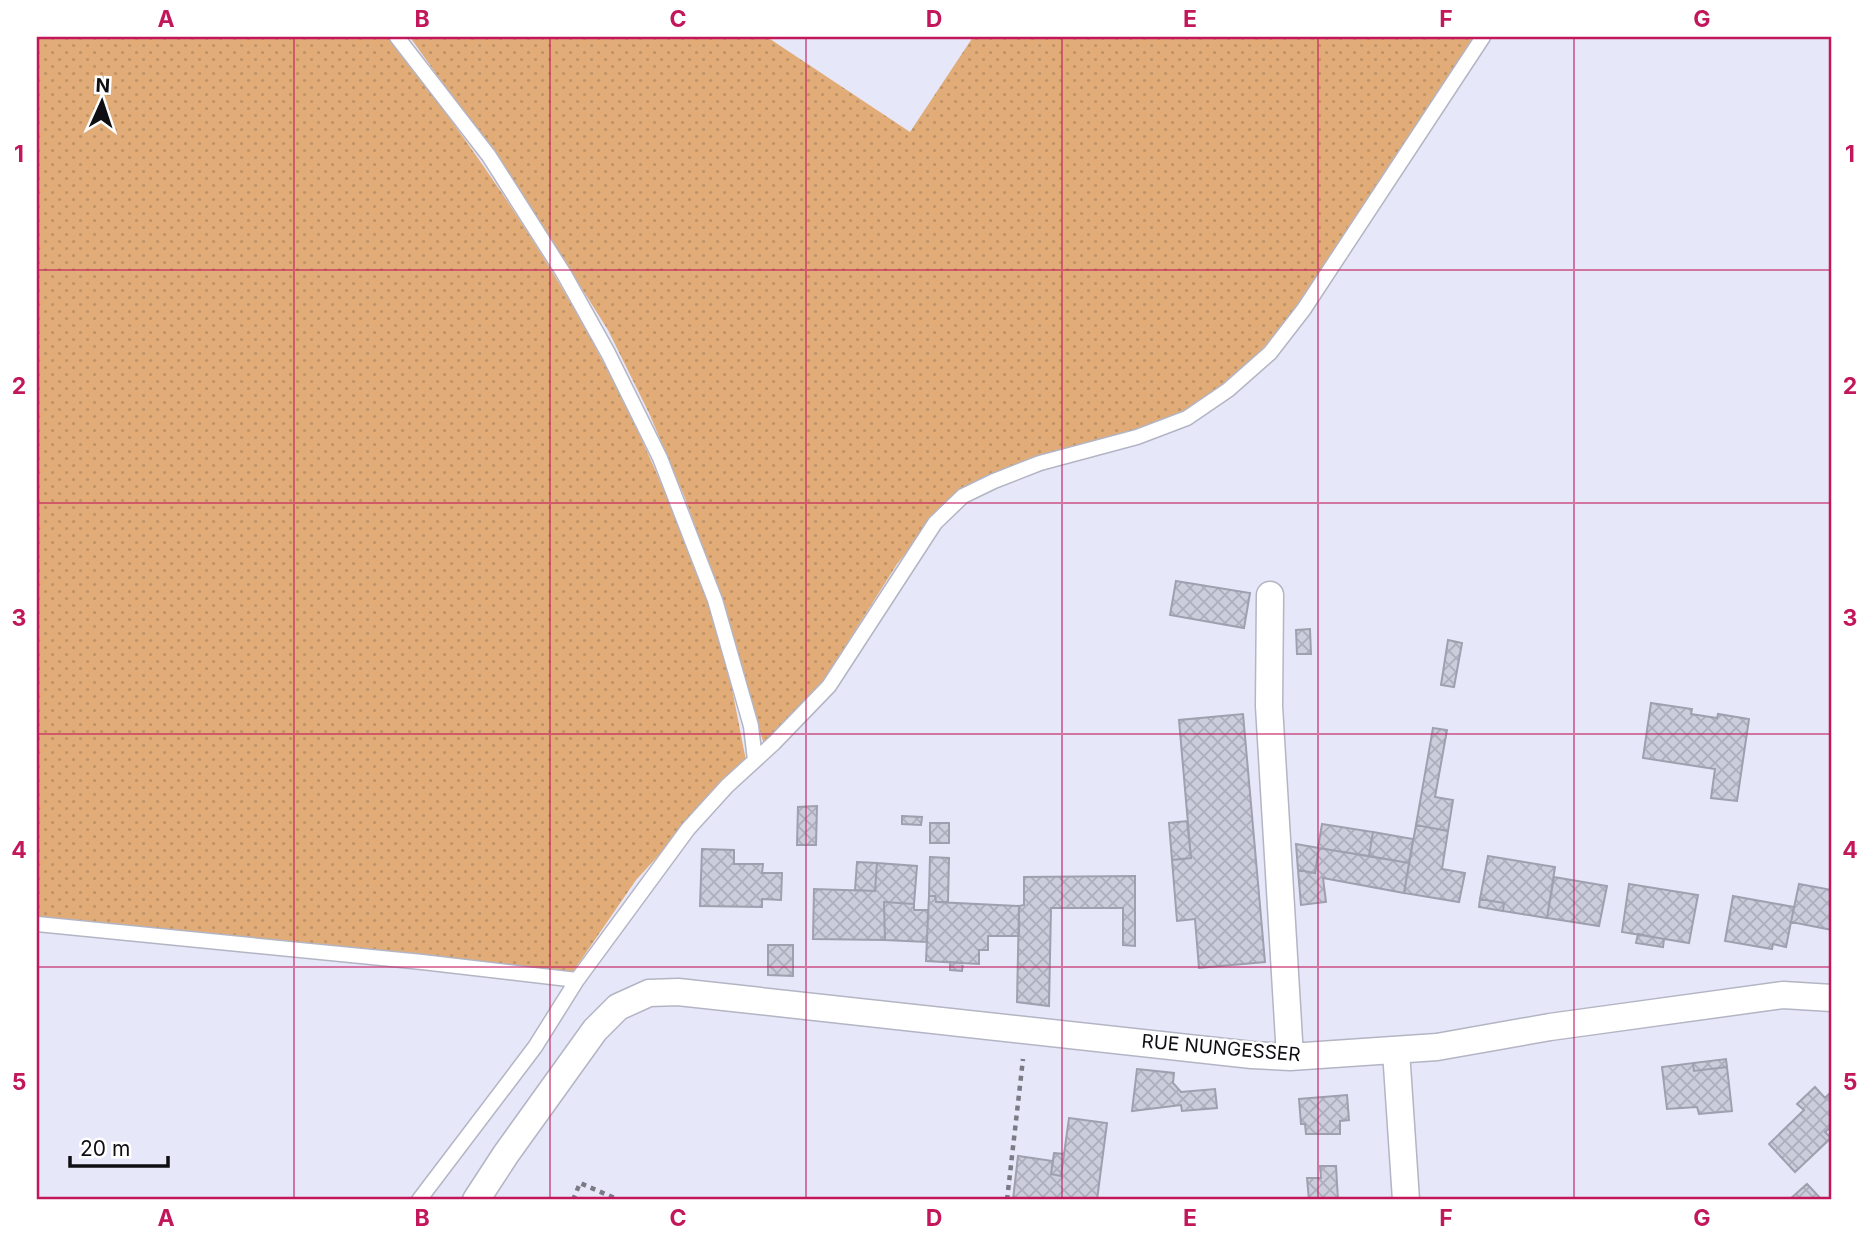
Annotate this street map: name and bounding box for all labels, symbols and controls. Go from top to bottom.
text: A [157,5,175,33]
text: B [414,5,430,33]
text: C [669,5,687,33]
text: D [926,5,942,33]
text: E [1183,5,1197,33]
text: F [1439,5,1453,33]
text: G [1693,5,1711,33]
north arrow [66,66,136,136]
text: N [95,74,111,97]
text: 1 [14,140,24,168]
text: 1 [1845,140,1855,168]
text: 2 [12,372,26,400]
text: 2 [1843,372,1857,400]
text: 3 [12,604,26,632]
text: 3 [1843,604,1857,632]
text: 4 [11,836,27,864]
text: 4 [1842,836,1858,864]
street label: RUE NUNGESSER [1141,1030,1301,1066]
text: 5 [12,1068,26,1096]
text: 5 [1843,1068,1857,1096]
scale bar [70,1125,168,1169]
text: 20 m [80,1136,130,1161]
text: A [157,1204,175,1232]
text: B [414,1204,430,1232]
text: C [669,1204,687,1232]
text: D [926,1204,942,1232]
text: E [1183,1204,1197,1232]
text: F [1439,1204,1453,1232]
text: G [1693,1204,1711,1232]

